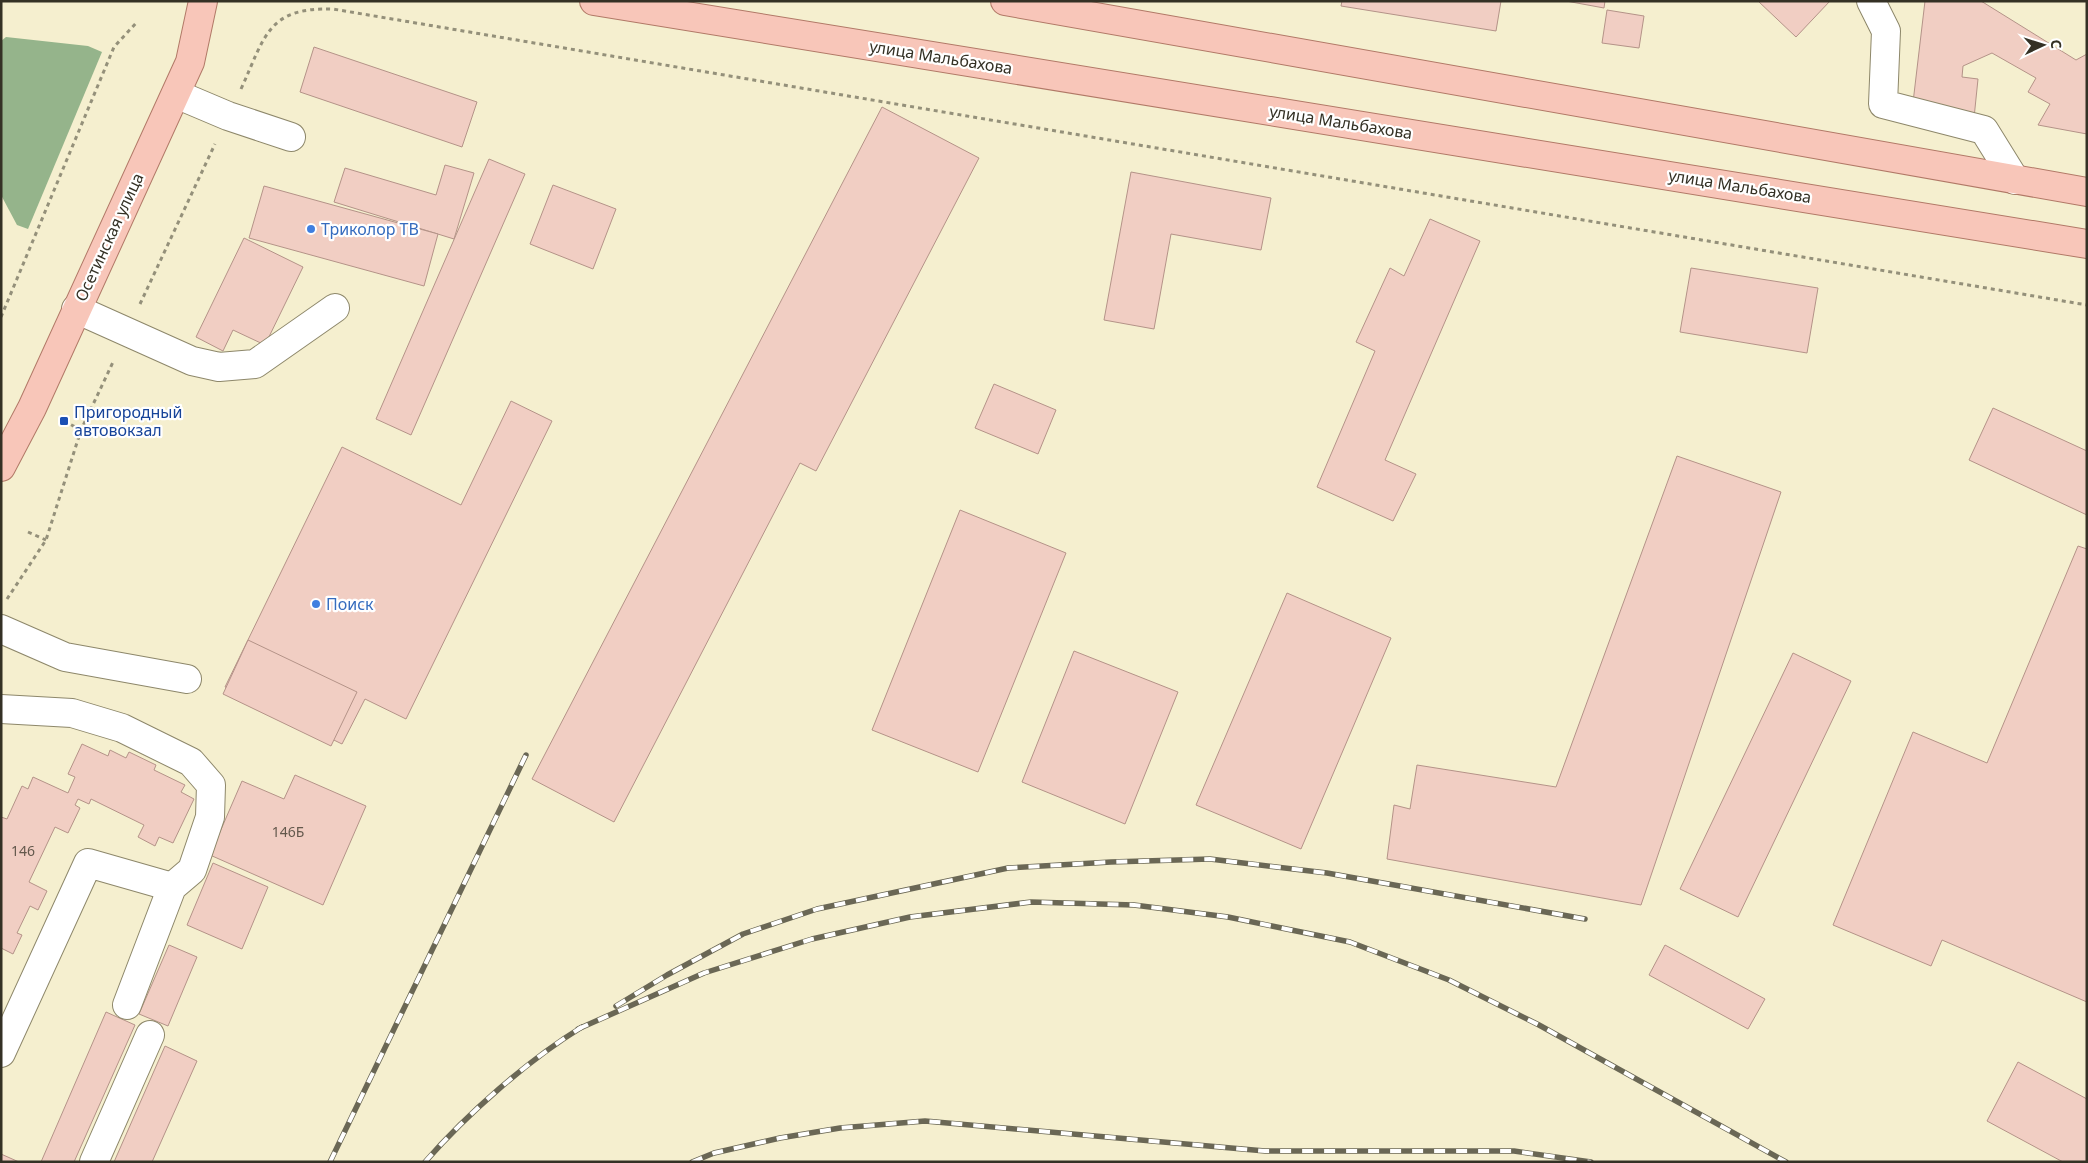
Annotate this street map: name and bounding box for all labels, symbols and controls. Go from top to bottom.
north arrow [2018,20,2068,70]
street label: улица Мальбахова [868,35,1014,79]
text: С [2047,39,2066,49]
street label: улица Мальбахова [1268,100,1414,144]
street label: улица Мальбахова [1667,164,1813,208]
street label: Осетинская улица [70,169,148,305]
place label: Триколор ТВ [321,218,419,240]
marker: Триколор ТВ [305,223,317,235]
place label: Пригородный автовокзал [74,401,182,441]
marker: Пригородный автовокзал [58,415,70,427]
place label: Поиск [326,593,374,615]
marker: Поиск [310,598,322,610]
house number: 146Б [272,822,304,841]
house number: 146 [11,841,35,860]

